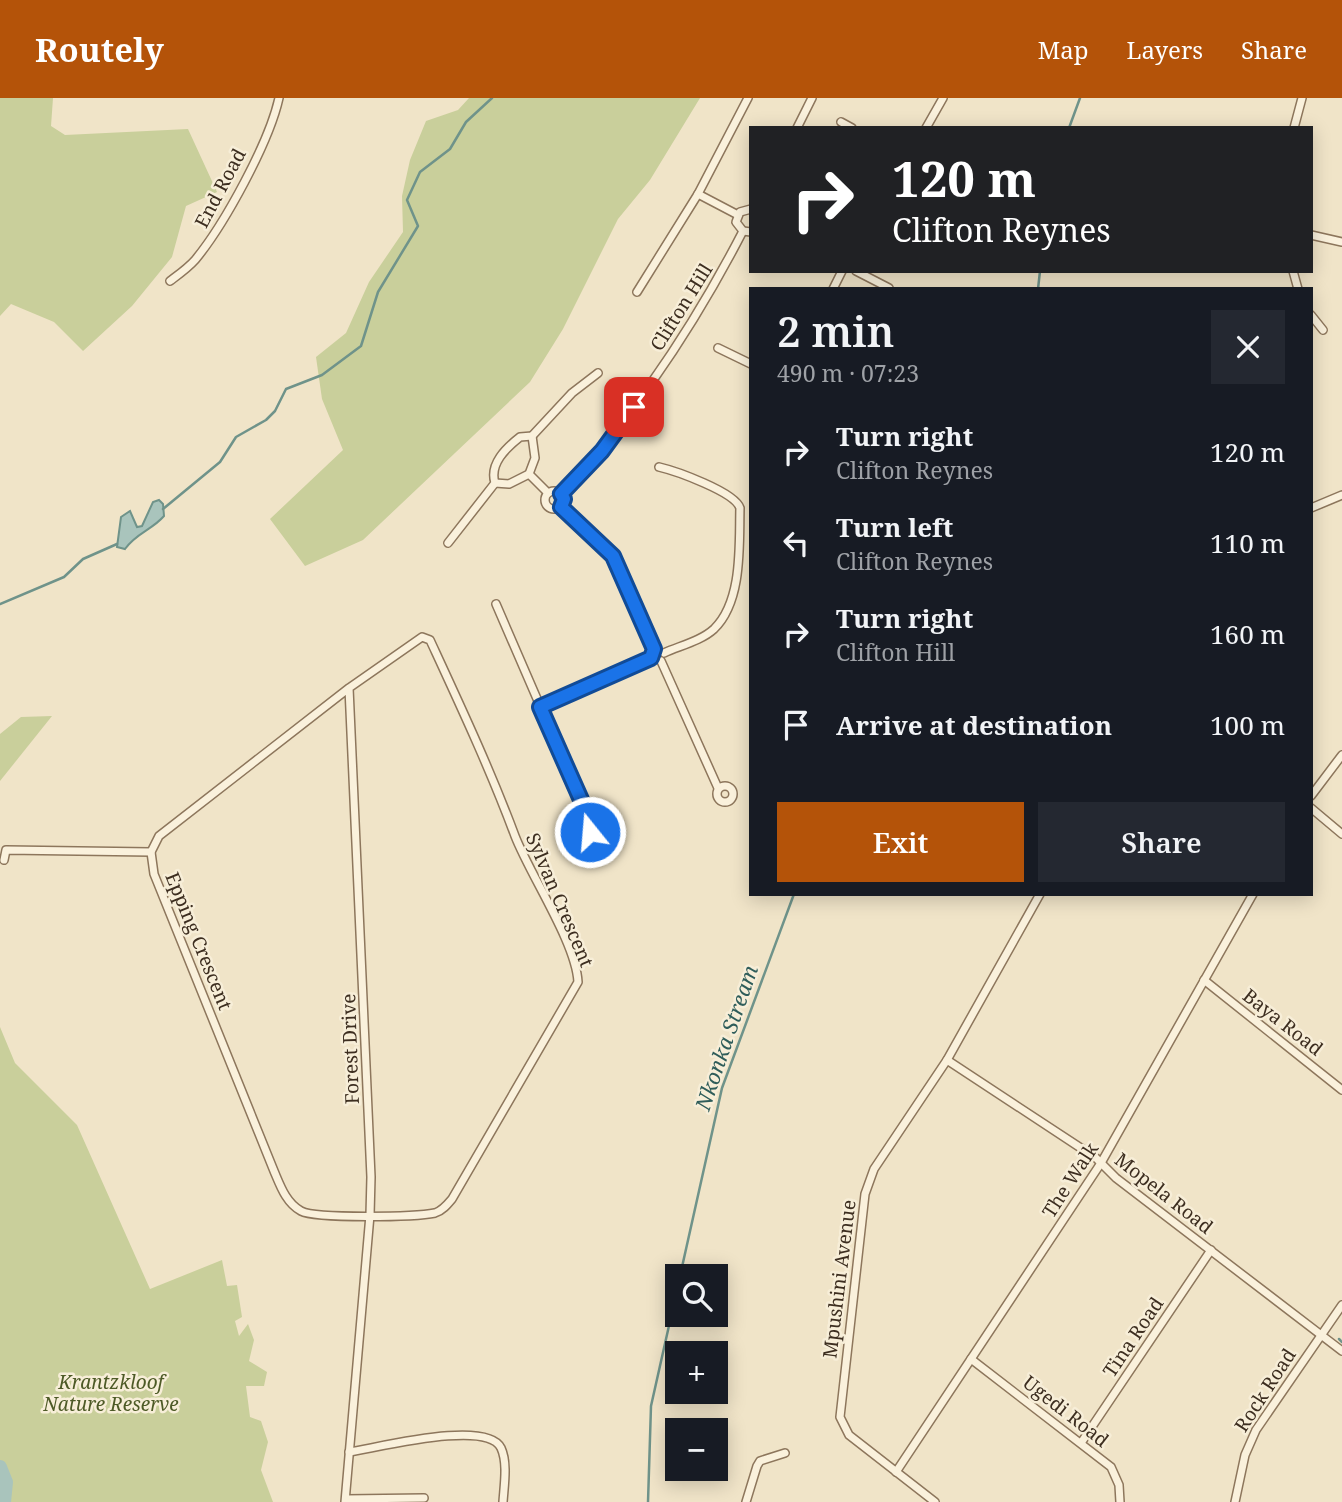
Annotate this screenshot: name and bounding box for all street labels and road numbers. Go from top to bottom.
street label: End Road [188,143,252,232]
street label: Clifton Hill [644,258,718,356]
street label: Sylvan Crescent [520,829,600,971]
street label: Epping Crescent [160,868,239,1014]
street label: Baya Road [1238,983,1329,1062]
street label: Forest Drive [335,993,365,1105]
street label: The Walk [1036,1137,1105,1223]
street label: Mopela Road [1110,1146,1219,1240]
street label: Mpushini Avenue [816,1198,862,1360]
street label: Tina Road [1097,1292,1170,1382]
street label: Rock Road [1228,1343,1302,1437]
street label: Ugedi Road [1018,1369,1115,1453]

